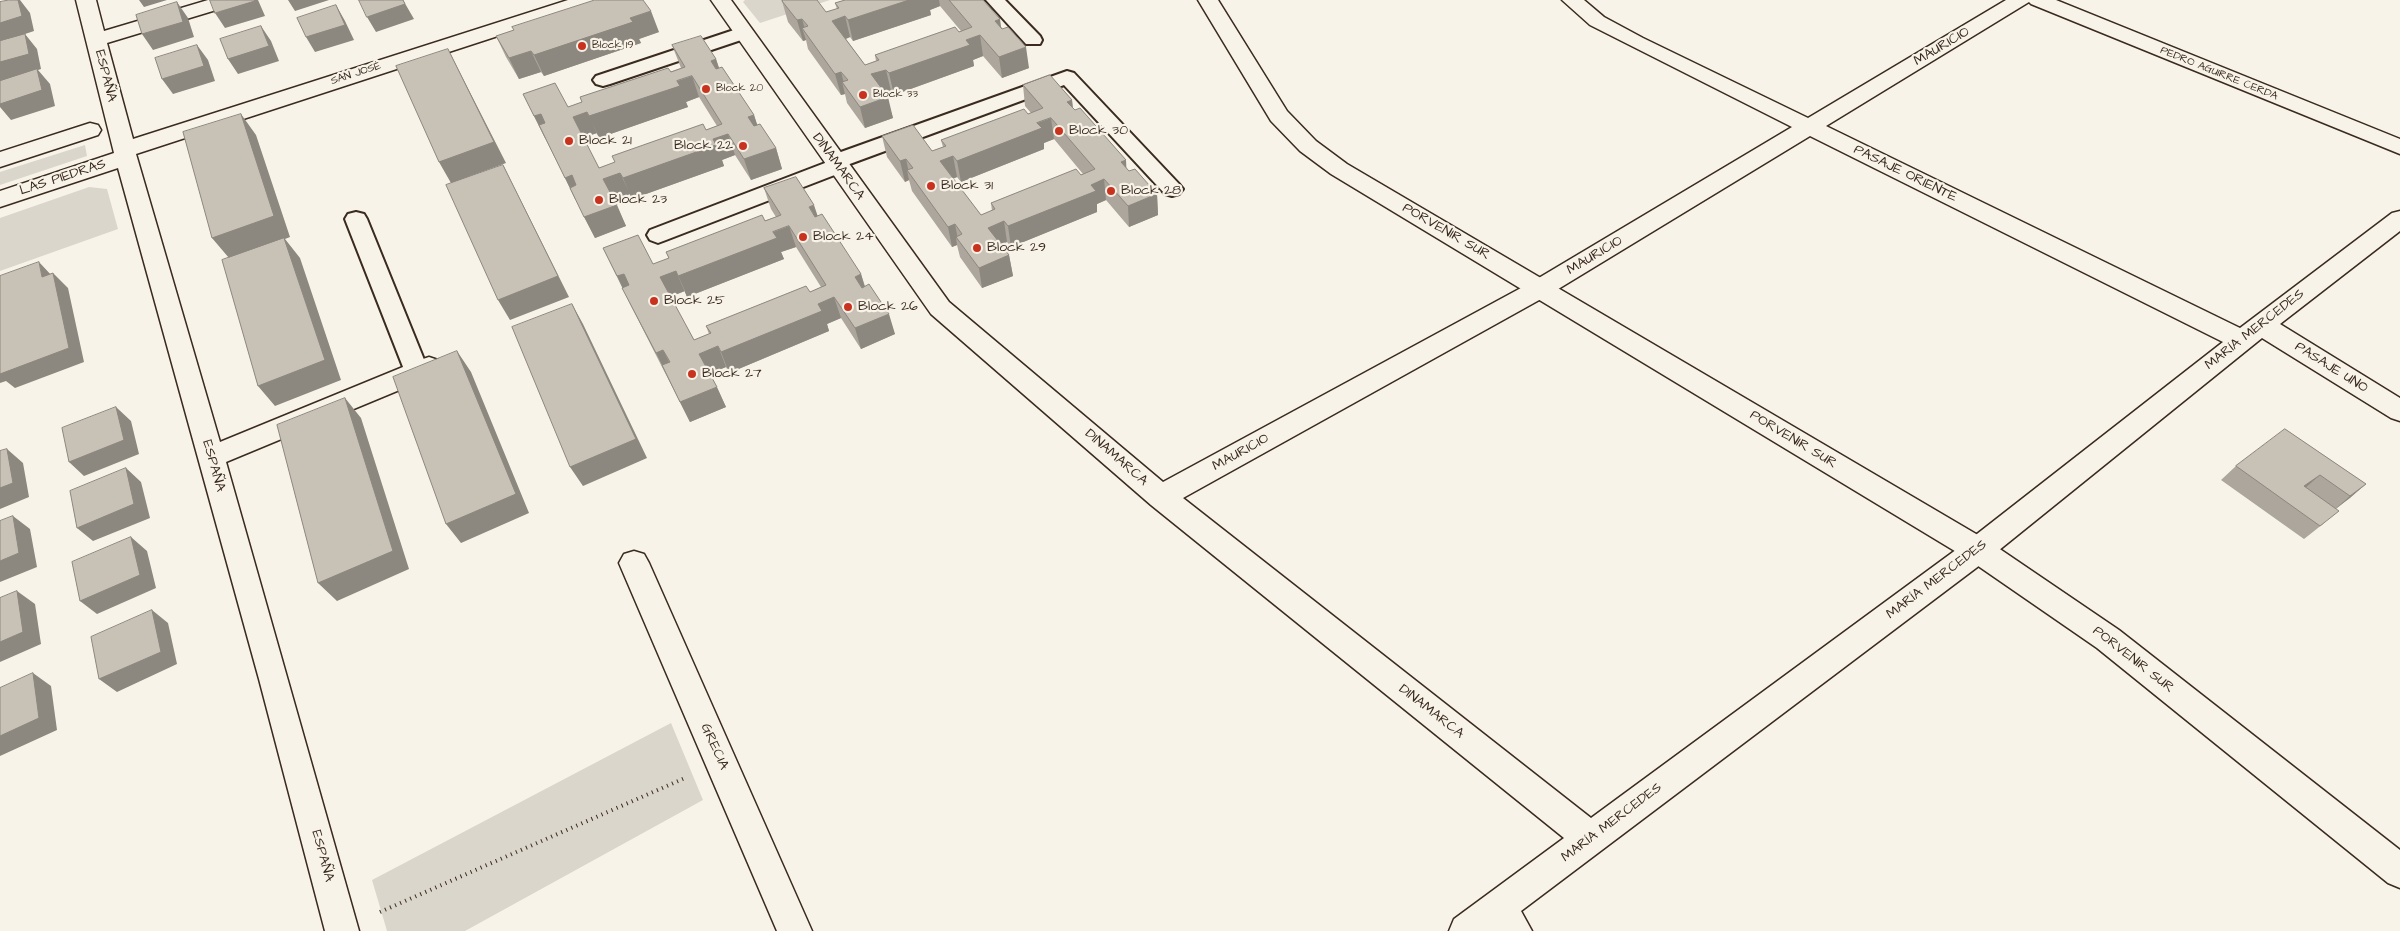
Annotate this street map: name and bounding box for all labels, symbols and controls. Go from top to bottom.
street label: MAURICIO [1911,24,1973,70]
place label: Block 19 [592,39,634,53]
marker: Block 19 [576,40,588,52]
street label: PEDRO AGUIRRE CERDA [2158,44,2280,104]
street label: ESPAÑA [90,48,120,104]
street label: SAN JOSÉ [329,60,383,88]
place label: Block 20 [716,82,763,96]
marker: Block 20 [700,83,712,95]
place label: Block 33 [873,88,918,102]
marker: Block 33 [857,89,869,101]
place label: Block 30 [1069,123,1128,139]
marker: Block 30 [1053,125,1065,137]
street label: DINAMARCA [808,130,868,204]
place label: Block 21 [579,133,632,149]
marker: Block 21 [563,135,575,147]
place label: Block 22 [674,138,733,154]
marker: Block 22 [737,140,749,152]
street label: PASAJE ORIENTE [1851,142,1959,206]
street label: LAS PIEDRAS [18,156,108,200]
place label: Block 31 [941,178,993,194]
marker: Block 31 [925,180,937,192]
place label: Block 28 [1121,183,1181,199]
marker: Block 28 [1105,185,1117,197]
place label: Block 23 [609,192,667,208]
marker: Block 23 [593,194,605,206]
street label: PORVENIR SUR [1399,200,1493,264]
place label: Block 24 [813,229,874,245]
marker: Block 24 [797,231,809,243]
street label: MAURICIO [1564,233,1626,279]
place label: Block 29 [987,240,1046,256]
marker: Block 29 [971,242,983,254]
street label: MARÍA MERCEDES [2202,286,2308,374]
place label: Block 25 [664,293,725,309]
marker: Block 25 [648,295,660,307]
place label: Block 26 [858,299,918,315]
marker: Block 26 [842,301,854,313]
street label: PASAJE UNO [2291,339,2371,397]
place label: Block 27 [702,366,762,382]
marker: Block 27 [686,368,698,380]
street label: PORVENIR SUR [1746,407,1840,473]
street label: DINAMARCA [1081,426,1151,490]
street label: MAURICIO [1210,431,1272,475]
street label: ESPAÑA [198,438,228,494]
street label: MARÍA MERCEDES [1883,537,1991,623]
street label: PORVENIR SUR [2089,623,2177,697]
street label: DINAMARCA [1395,681,1467,743]
street label: GRECIA [696,721,732,773]
street label: MARÍA MERCEDES [1558,780,1666,866]
street label: ESPAÑA [307,828,337,884]

